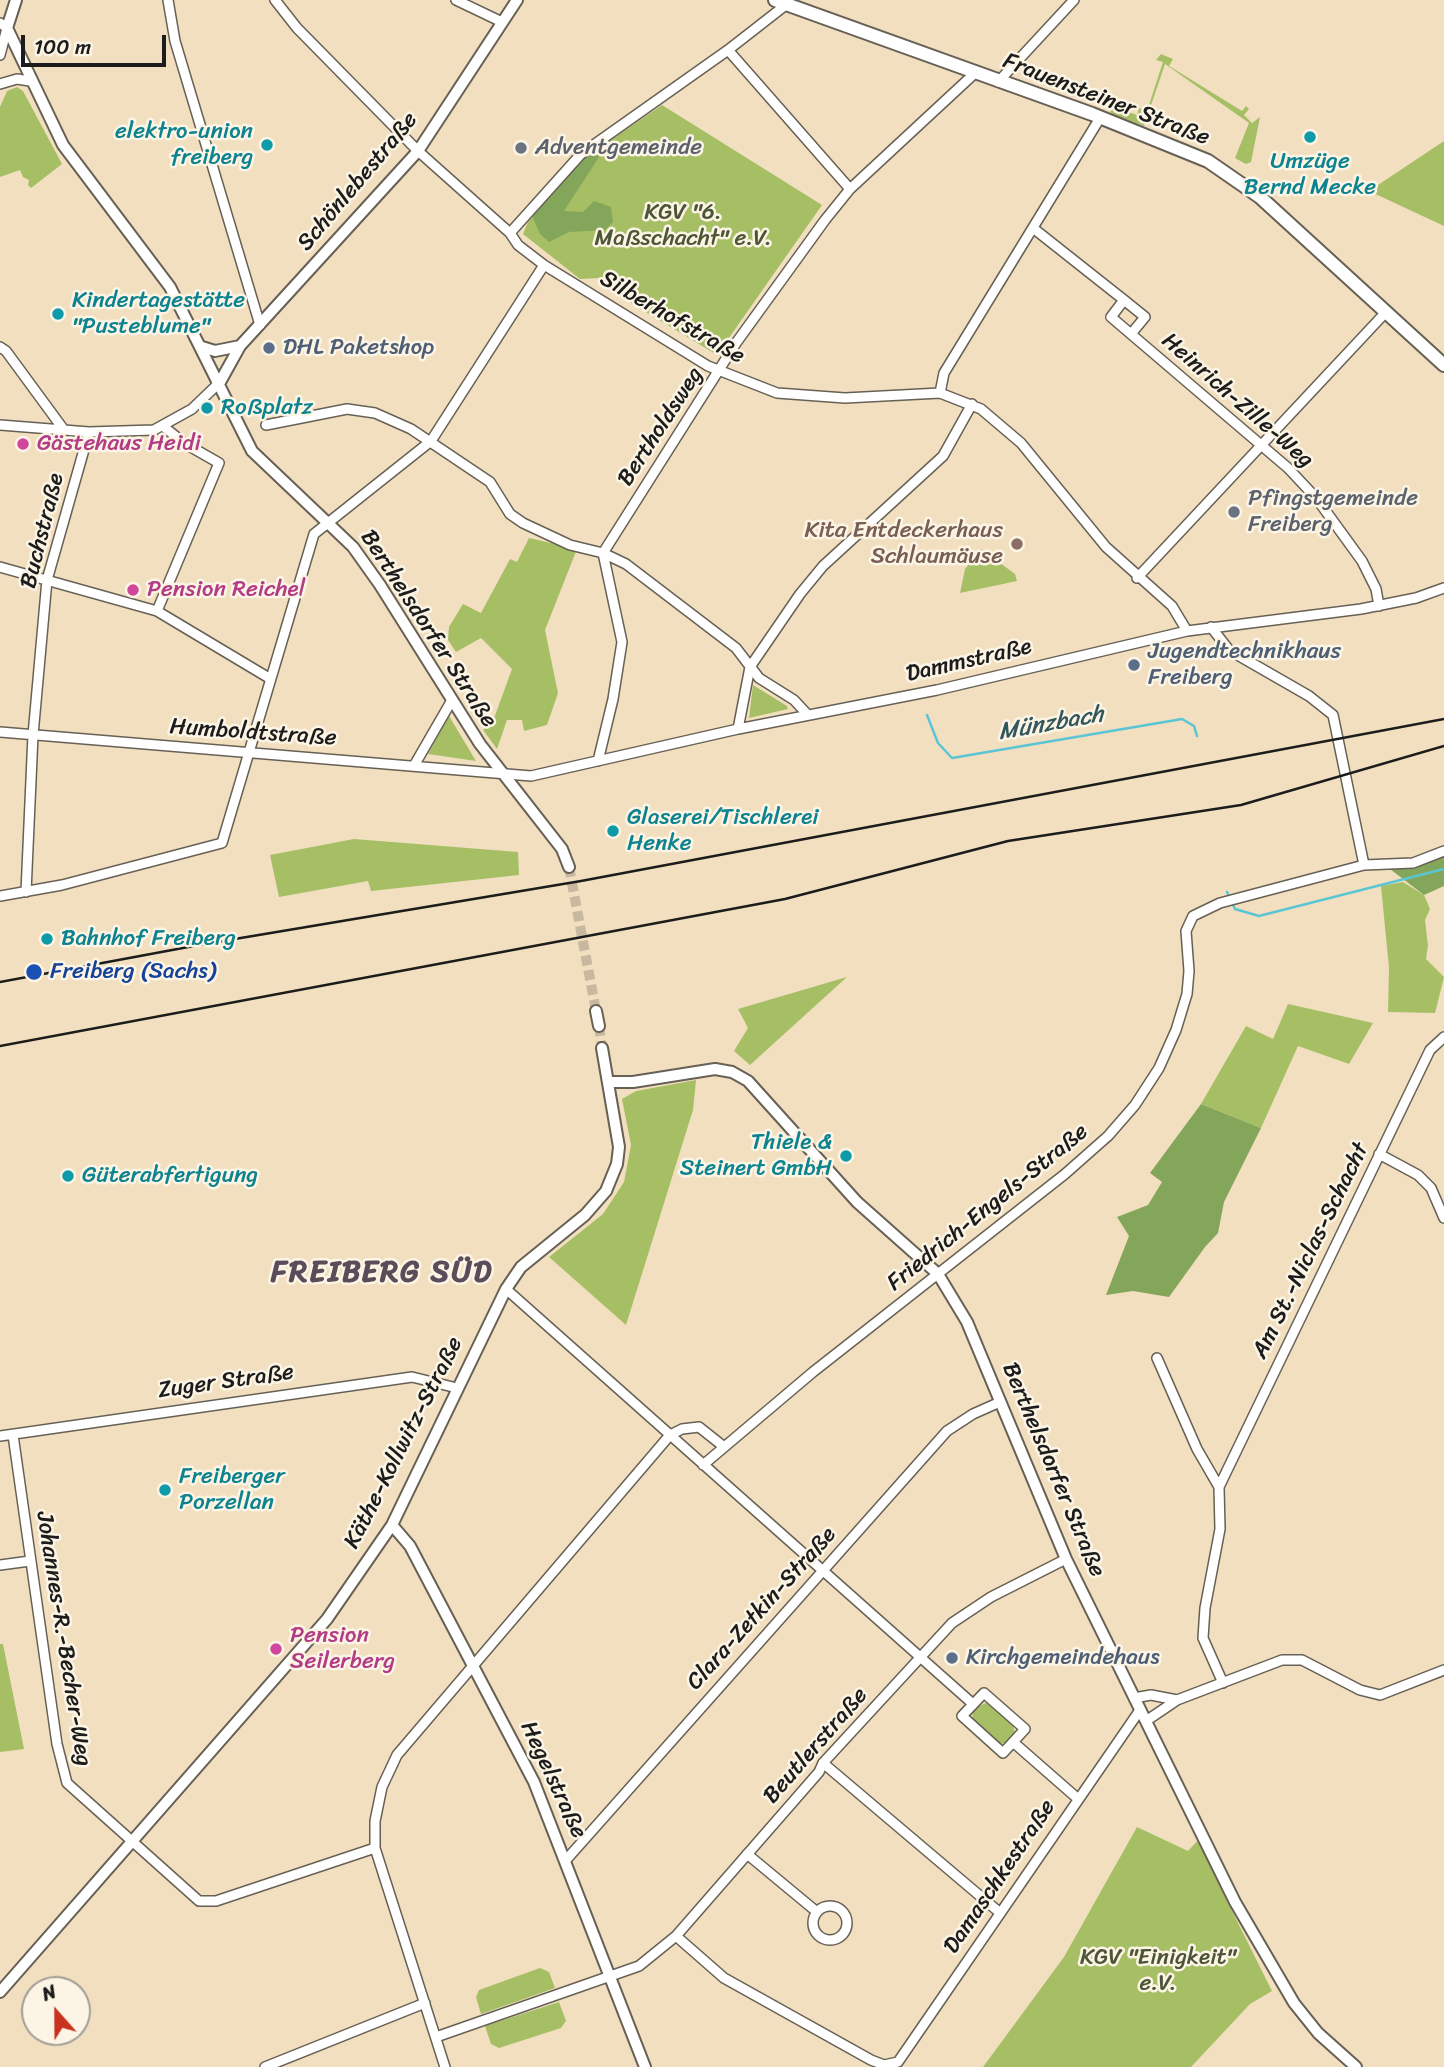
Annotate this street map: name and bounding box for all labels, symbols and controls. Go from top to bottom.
scale bar [24,21,170,65]
text: 100 m [34,28,91,66]
street label: Frauensteiner Straße [999,48,1213,152]
street label: Schönlebestraße [292,107,424,257]
place label: elektro-union freiberg [115,118,253,172]
marker: Umzüge Bernd Mecke [1302,129,1318,145]
place label: Adventgemeinde [535,134,702,162]
marker: elektro-union freiberg [259,137,275,153]
marker: Adventgemeinde [513,140,529,156]
place label: Umzüge Bernd Mecke [1244,148,1376,202]
park label: KGV "6. Maßschacht" e.V. [594,199,772,253]
street label: Silberhofstraße [595,265,749,371]
place label: Kindertagestätte "Pusteblume" [72,287,245,341]
marker: Kindertagestätte "Pusteblume" [50,306,66,322]
street label: Heinrich-Zille-Weg [1155,328,1319,474]
place label: DHL Paketshop [283,334,434,362]
marker: DHL Paketshop [261,340,277,356]
street label: Bertholdsweg [612,362,710,492]
place label: Roßplatz [221,394,313,422]
marker: Roßplatz [199,400,215,416]
place label: Gästehaus Heidi [37,430,201,458]
marker: Gästehaus Heidi [15,436,31,452]
street label: Buchstraße [15,471,71,591]
place label: Pfingstgemeinde Freiberg [1248,485,1418,539]
marker: Pfingstgemeinde Freiberg [1226,504,1242,520]
place label: Kita Entdeckerhaus Schlaumäuse [804,517,1003,571]
street label: Berthelsdorfer Straße [354,525,502,733]
marker: Kita Entdeckerhaus Schlaumäuse [1009,536,1025,552]
place label: Pension Reichel [147,576,305,604]
marker: Pension Reichel [125,582,141,598]
street label: Dammstraße [904,633,1034,689]
place label: Jugendtechnikhaus Freiberg [1148,638,1341,692]
marker: Jugendtechnikhaus Freiberg [1126,657,1142,673]
water label: Münzbach [996,701,1106,747]
street label: Humboldtstraße [169,713,337,753]
place label: Glaserei/Tischlerei Henke [627,804,819,858]
marker: Glaserei/Tischlerei Henke [605,823,621,839]
place label: Bahnhof Freiberg [61,925,236,953]
marker: Bahnhof Freiberg [39,931,55,947]
place label: Freiberg (Sachs) [50,958,216,986]
marker: Freiberg (Sachs) [24,962,44,982]
street label: Friedrich-Engels-Straße [882,1118,1094,1298]
place label: Thiele & Steinert GmbH [680,1129,832,1183]
street label: Am St.-Niclas-Schacht [1247,1139,1375,1363]
marker: Thiele & Steinert GmbH [838,1148,854,1164]
place label: Güterabfertigung [82,1162,258,1190]
marker: Güterabfertigung [60,1168,76,1184]
district label: FREIBERG SÜD [273,1255,491,1291]
street label: Käthe-Kollwitz-Straße [339,1333,469,1553]
street label: Zuger Straße [156,1359,296,1405]
street label: Berthelsdorfer Straße [995,1359,1111,1581]
place label: Freiberger Porzellan [179,1463,285,1517]
marker: Freiberger Porzellan [157,1482,173,1498]
street label: Johannes-R.-Becher-Weg [29,1510,97,1768]
street label: Clara-Zetkin-Straße [682,1522,842,1696]
place label: Pension Seilerberg [290,1622,395,1676]
marker: Pension Seilerberg [268,1641,284,1657]
place label: Kirchgemeindehaus [966,1644,1160,1672]
marker: Kirchgemeindehaus [944,1650,960,1666]
street label: Beutlerstraße [758,1682,874,1810]
street label: Hegelstraße [514,1717,592,1843]
street label: Damaschkestraße [938,1795,1062,1959]
park label: KGV "Einigkeit" e.V. [1080,1944,1236,1998]
text: N [37,1975,61,2011]
north arrow [21,1976,91,2046]

